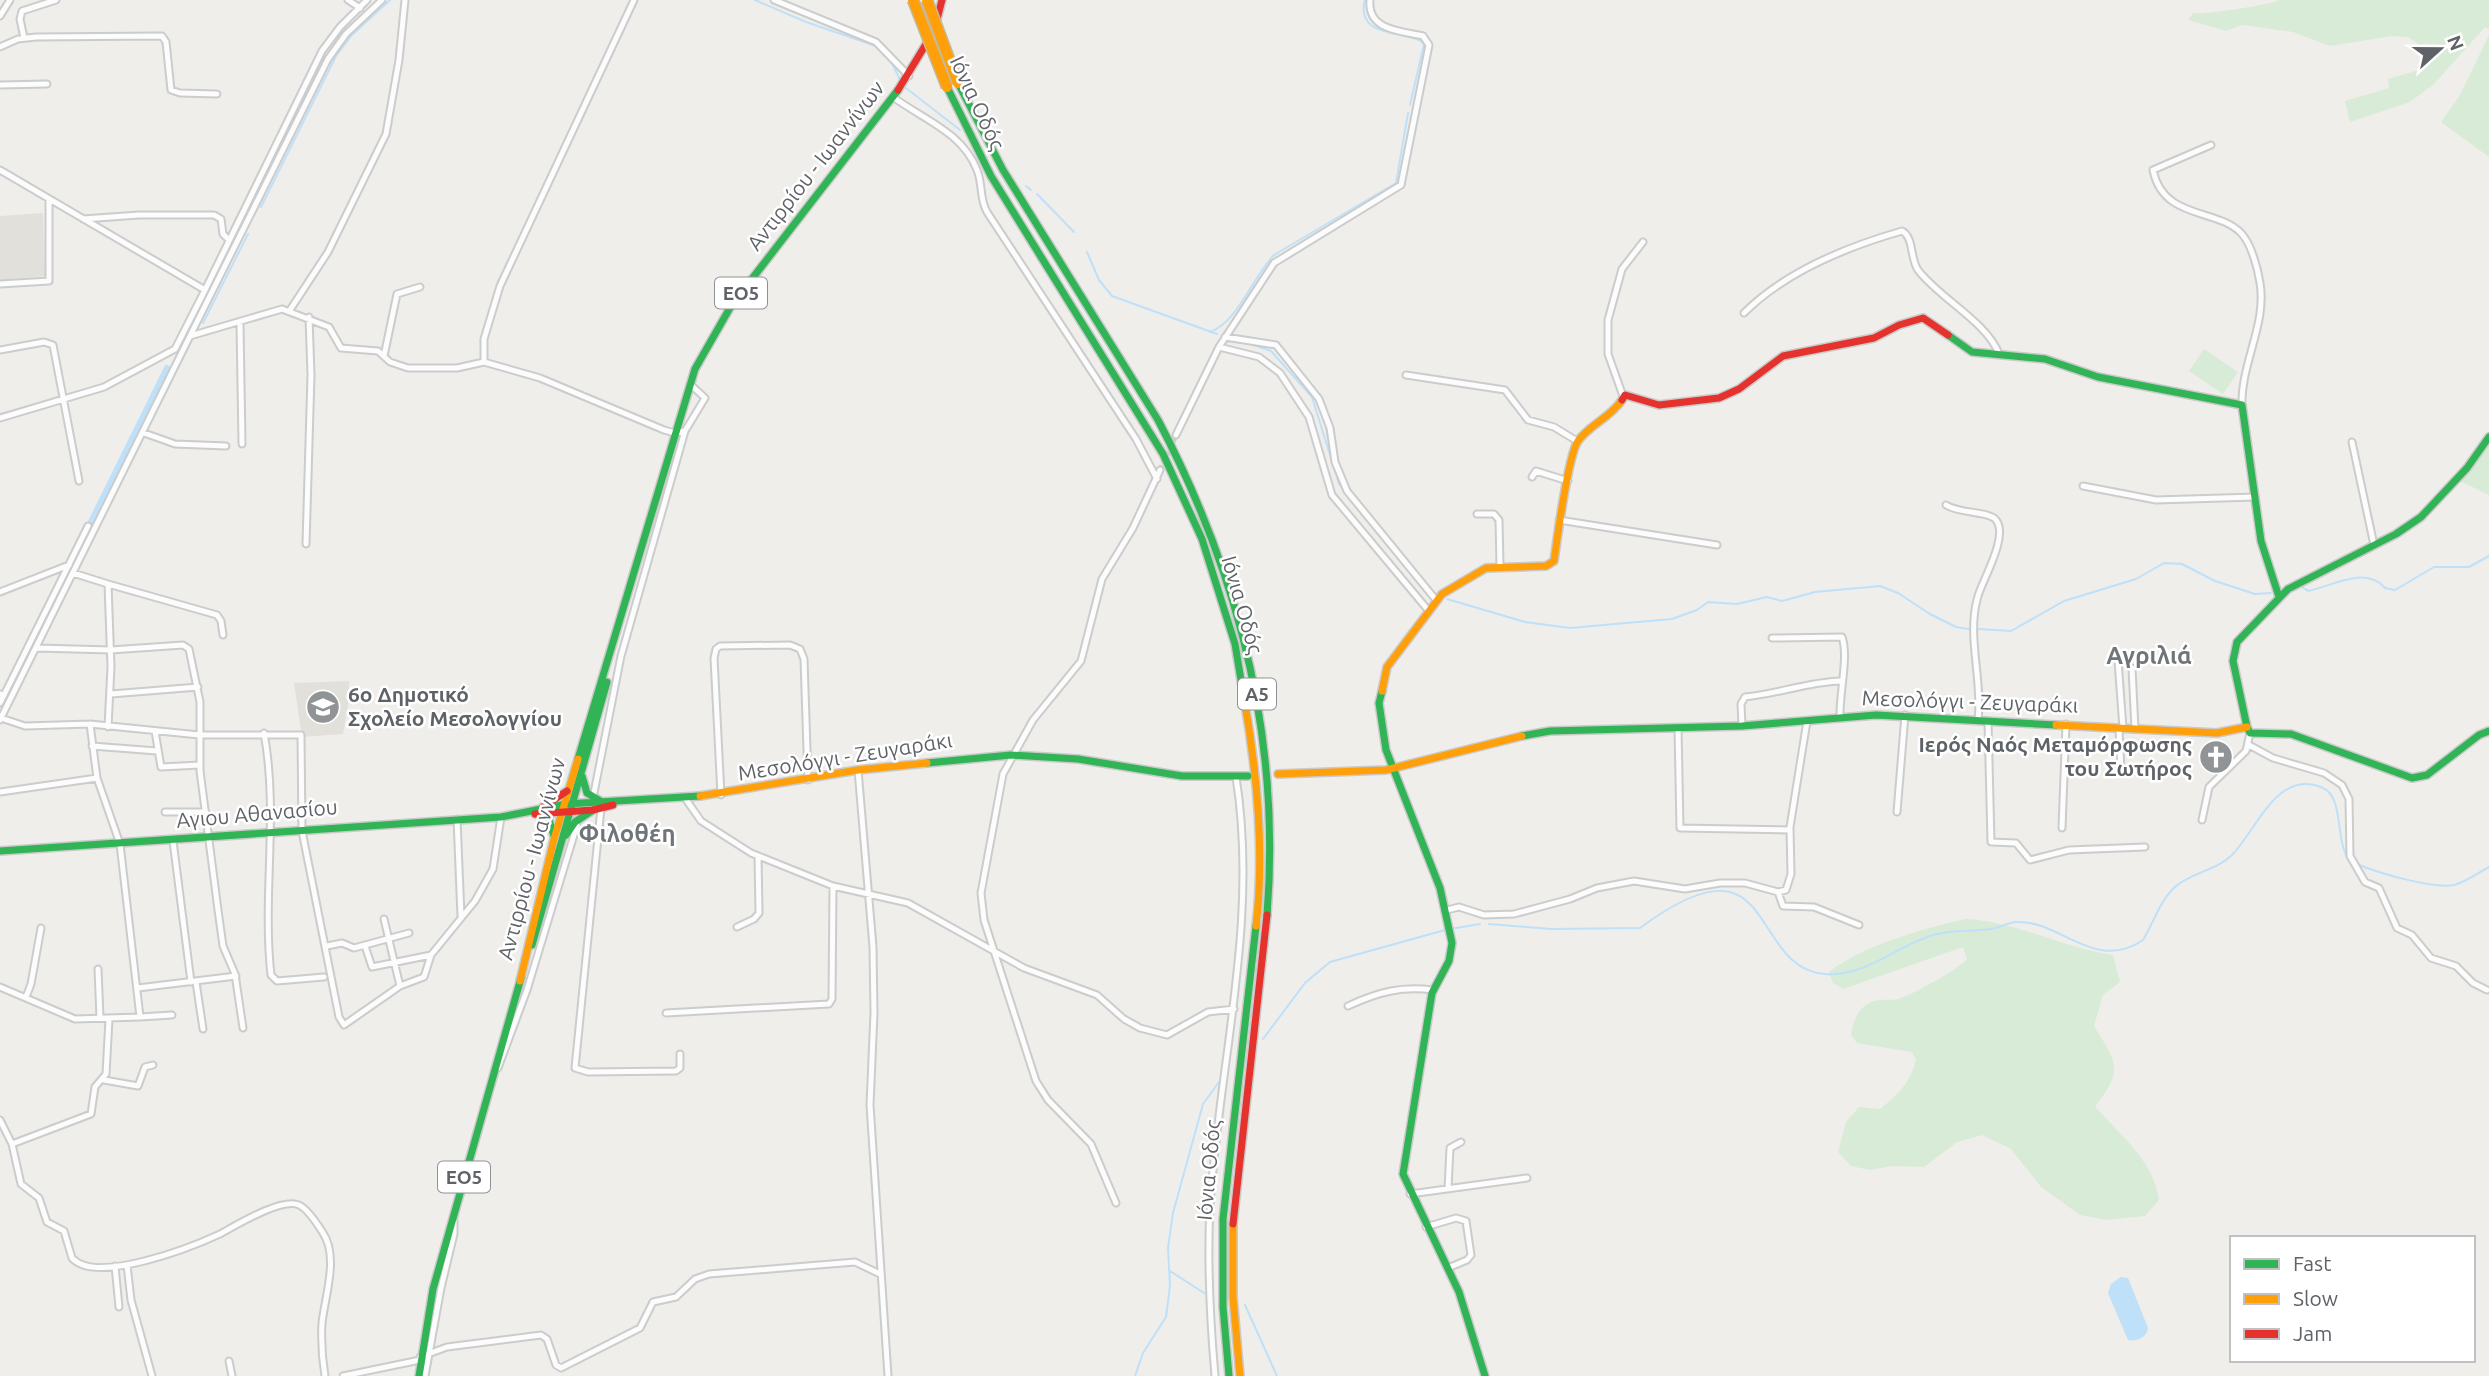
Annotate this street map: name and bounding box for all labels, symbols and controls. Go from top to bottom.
north arrow [2405,14,2475,84]
text: N [2443,32,2469,53]
street label: Ιόνια Οδός [946,52,1010,154]
street label: Αντιρρίου - Ιωαννίνων [742,76,889,255]
road number: ΕΟ5 [715,278,767,308]
street label: Ιόνια Οδός [1218,553,1269,657]
district label: Αγριλιά [2106,642,2192,669]
road number: Α5 [1238,678,1276,709]
place label: 6ο Δημοτικό Σχολείο Μεσολογγίου [348,682,562,730]
street label: Μεσολόγγι - Ζευγαράκι [1861,685,2079,717]
school or university icon: 6ο Δημοτικό Σχολείο Μεσολογγίου [304,688,342,726]
street label: Μεσολόγγι - Ζευγαράκι [736,727,954,785]
place label: Ιερός Ναός Μεταμόρφωσης του Σωτήρος [1918,732,2192,780]
church icon: Ιερός Ναός Μεταμόρφωσης του Σωτήρος [2197,738,2235,776]
street label: Αντιρρίου - Ιωαννίνων [493,755,570,962]
street label: Αγιου Αθανασίου [175,794,339,832]
district label: Φιλοθέη [579,820,675,847]
street label: Ιόνια Οδός [1192,1118,1224,1221]
road number: ΕΟ5 [438,1162,490,1192]
legend [2230,1236,2475,1362]
text: Fast [2293,1251,2331,1275]
text: Slow [2293,1286,2338,1310]
text: Jam [2293,1321,2332,1345]

